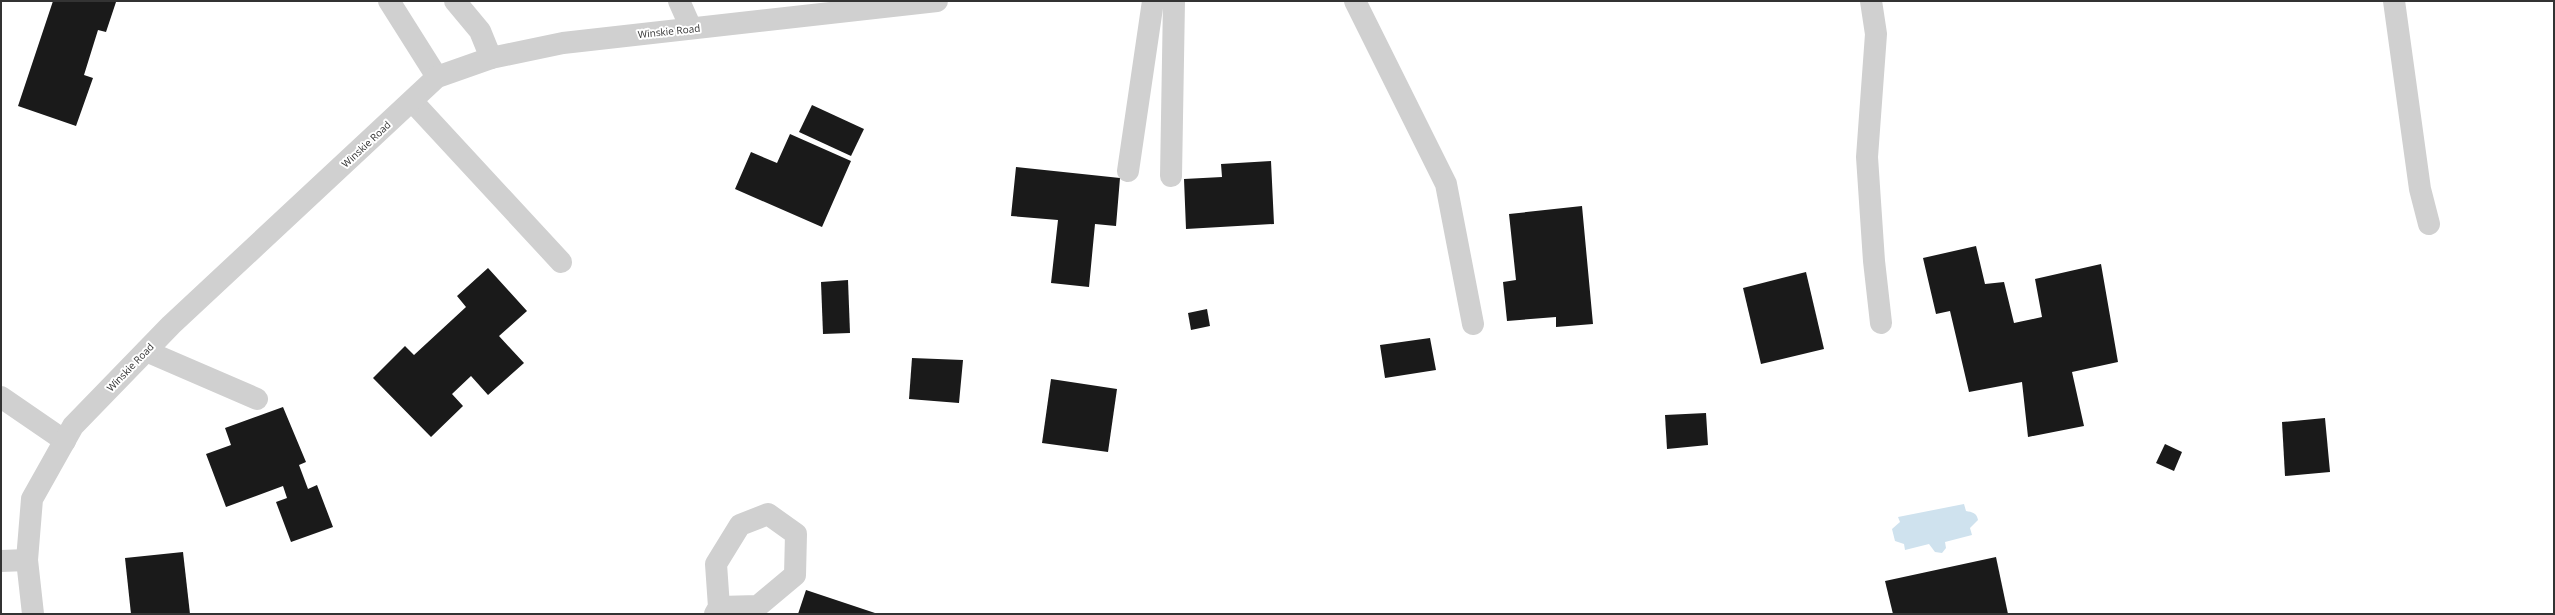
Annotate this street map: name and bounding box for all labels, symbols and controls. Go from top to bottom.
street label: Winskie Road [637,21,701,41]
street label: Winskie Road [338,118,394,170]
street label: Winskie Road [103,340,157,394]

